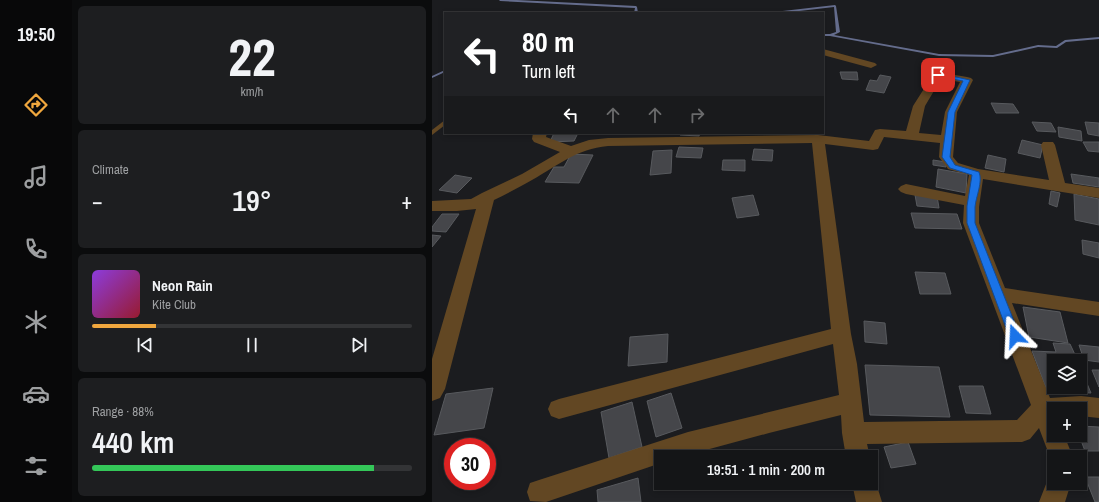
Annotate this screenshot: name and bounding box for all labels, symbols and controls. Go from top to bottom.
text: 19:50 [17,22,55,47]
text: 22 [228,22,276,92]
text: 80 m [522,23,574,61]
icon: left [456,28,508,80]
pin [921,58,955,92]
text: Turn left [522,59,575,84]
icon: arrive [927,64,949,86]
text: km/h [240,83,264,100]
icon: directions [22,91,50,119]
icon: left [560,104,582,126]
icon: ahead [602,104,624,126]
icon: ahead [644,104,666,126]
icon: right [686,104,708,126]
text: Climate [92,161,129,178]
icon: music [22,163,50,191]
text: 19° [232,180,272,220]
text: − [92,186,103,216]
text: + [401,186,412,216]
icon: phone [22,235,50,263]
text: Neon Rain [152,275,213,296]
text: Kite Club [152,296,196,313]
icon: climate [22,308,50,336]
position arrow [994,315,1036,357]
icon: previous [134,334,156,356]
icon: pause [241,334,263,356]
icon: next [348,334,370,356]
map controls [1047,354,1087,490]
button: layers [1047,354,1087,394]
icon: car [22,380,50,408]
button: + [1047,402,1087,442]
text: Range · 88% [92,403,154,420]
text: 440 km [92,422,174,462]
speed limit sign: 30 [444,438,496,490]
button: − [1047,450,1087,490]
icon: filters [22,452,50,480]
text: 19:51 · 1 min · 200 m [707,459,825,480]

